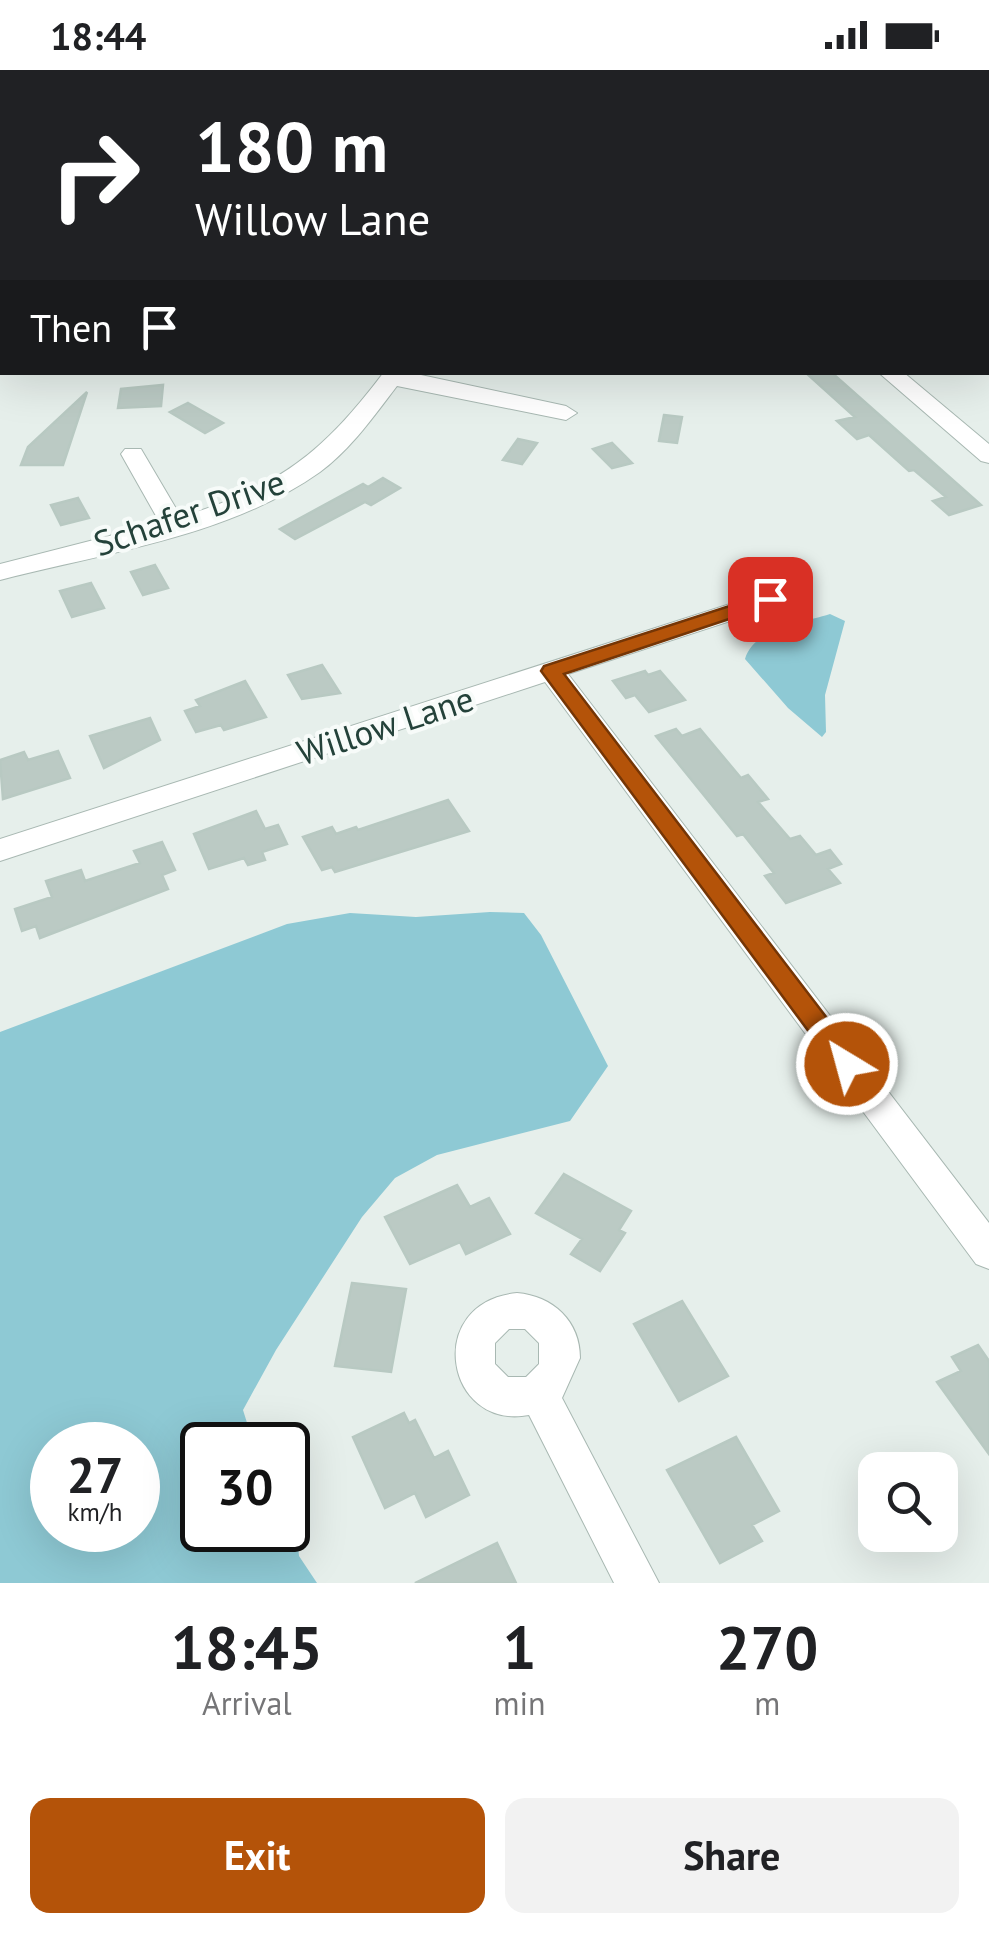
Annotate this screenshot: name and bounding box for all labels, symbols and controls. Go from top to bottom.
text: 18:44 [50,11,146,60]
text: 180 m [195,101,388,191]
icon: right [30,110,160,240]
text: Willow Lane [195,189,430,247]
icon: arrive [132,300,187,355]
text: Then [30,303,112,352]
street label: Schafer Drive [87,458,291,566]
pin [728,557,813,642]
icon: arrive [743,572,798,627]
street label: Willow Lane [291,675,479,775]
position arrow [795,1012,899,1116]
speed limit sign: 30 [180,1422,310,1552]
text: 27 [67,1442,123,1507]
map controls [858,1452,958,1552]
button: search [858,1452,958,1552]
text: km/h [68,1496,122,1528]
text: 18:45 [171,1608,323,1686]
text: 1 [503,1608,537,1686]
text: 270 [716,1608,818,1686]
text: Arrival [202,1682,292,1724]
text: min [494,1682,546,1724]
text: m [754,1682,780,1724]
button: Exit [30,1798,485,1913]
button: Share [505,1798,959,1913]

